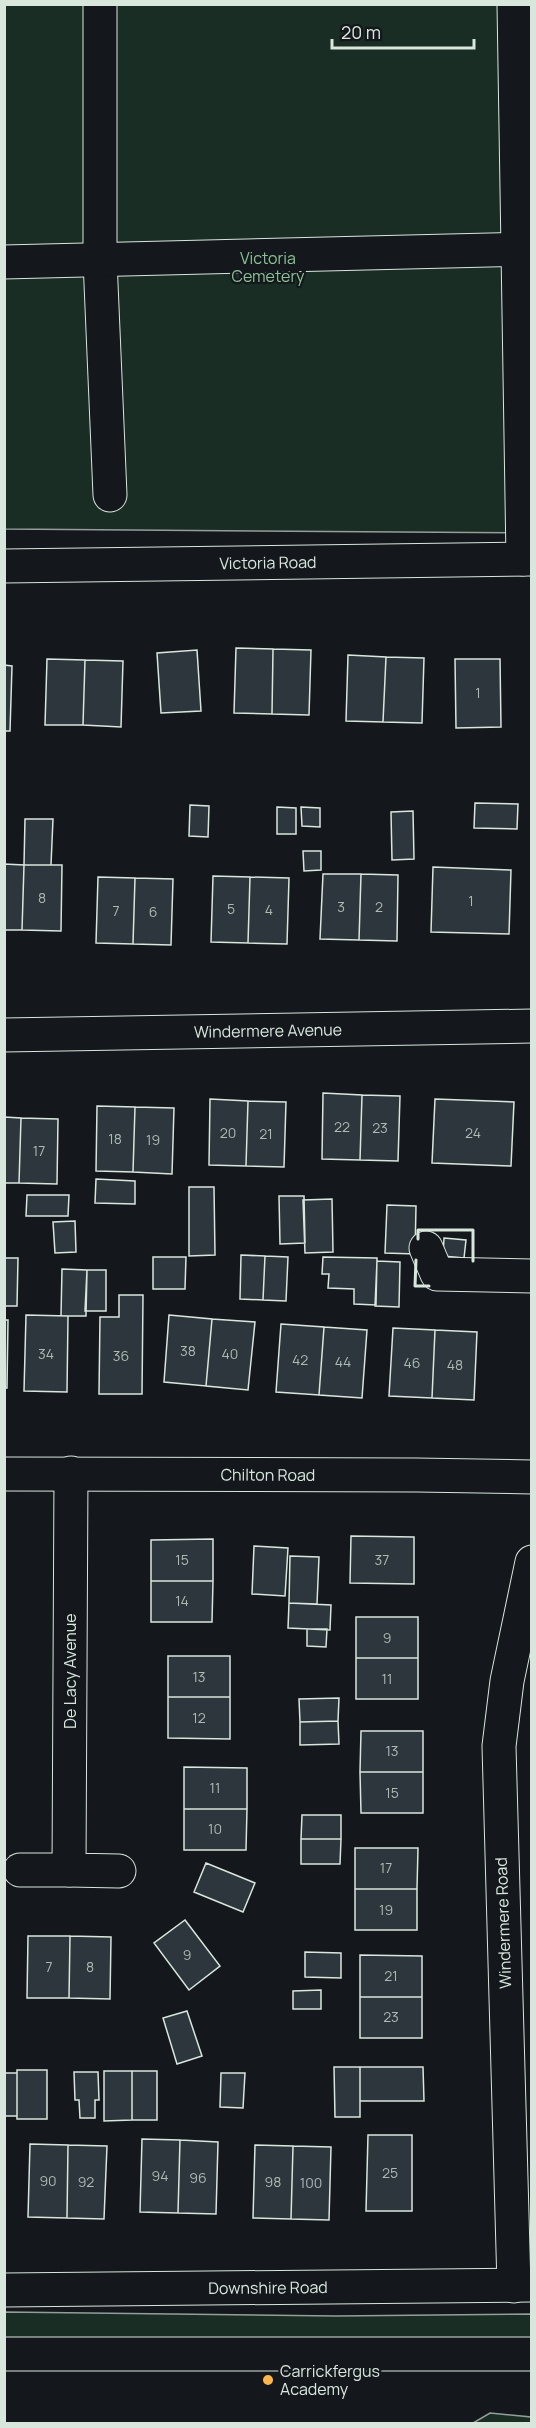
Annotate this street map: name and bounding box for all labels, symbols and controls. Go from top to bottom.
scale bar [332,12,474,50]
text: 20 m [341,20,381,44]
park label: Victoria Cemetery [232,247,305,287]
street label: Victoria Road [219,551,317,574]
house number: 1 [475,683,481,702]
house number: 8 [38,888,46,907]
house number: 1 [468,891,474,910]
house number: 3 [337,897,345,916]
house number: 2 [375,897,383,916]
house number: 5 [227,899,235,918]
house number: 4 [265,900,273,919]
house number: 7 [112,901,120,920]
house number: 6 [149,902,157,921]
street label: Windermere Avenue [194,1018,342,1043]
house number: 22 [334,1117,350,1136]
house number: 23 [372,1118,388,1137]
house number: 20 [220,1123,236,1142]
house number: 24 [465,1123,481,1142]
house number: 21 [259,1124,273,1143]
house number: 18 [108,1129,122,1148]
house number: 19 [146,1130,160,1149]
house number: 17 [33,1141,45,1160]
house number: 38 [180,1341,196,1360]
house number: 34 [38,1344,54,1363]
house number: 40 [222,1344,238,1363]
house number: 36 [113,1346,129,1365]
house number: 42 [292,1350,308,1369]
house number: 44 [335,1352,351,1371]
house number: 46 [404,1353,420,1372]
house number: 48 [447,1355,463,1374]
street label: Chilton Road [221,1464,315,1486]
house number: 15 [175,1550,189,1569]
house number: 37 [375,1550,389,1569]
house number: 14 [175,1591,189,1610]
street label: De Lacy Avenue [59,1613,81,1729]
house number: 9 [383,1628,391,1647]
house number: 13 [192,1667,206,1686]
house number: 11 [382,1669,392,1688]
house number: 12 [192,1708,206,1727]
house number: 13 [385,1741,399,1760]
house number: 11 [210,1778,220,1797]
house number: 15 [385,1783,399,1802]
house number: 10 [208,1819,222,1838]
street label: Windermere Road [490,1857,516,1989]
house number: 17 [380,1858,392,1877]
house number: 19 [379,1900,393,1919]
house number: 9 [183,1945,191,1964]
house number: 7 [45,1957,53,1976]
house number: 8 [86,1957,94,1976]
house number: 21 [384,1966,398,1985]
house number: 23 [383,2007,399,2026]
house number: 25 [382,2163,398,2182]
house number: 94 [152,2166,168,2185]
house number: 96 [189,2168,207,2187]
house number: 90 [39,2171,57,2190]
house number: 92 [78,2172,94,2191]
house number: 98 [265,2172,281,2191]
house number: 100 [300,2173,322,2192]
street label: Downshire Road [208,2276,328,2299]
place label: Carrickfergus Academy [280,2360,380,2400]
marker: Carrickfergus Academy [261,2373,275,2387]

